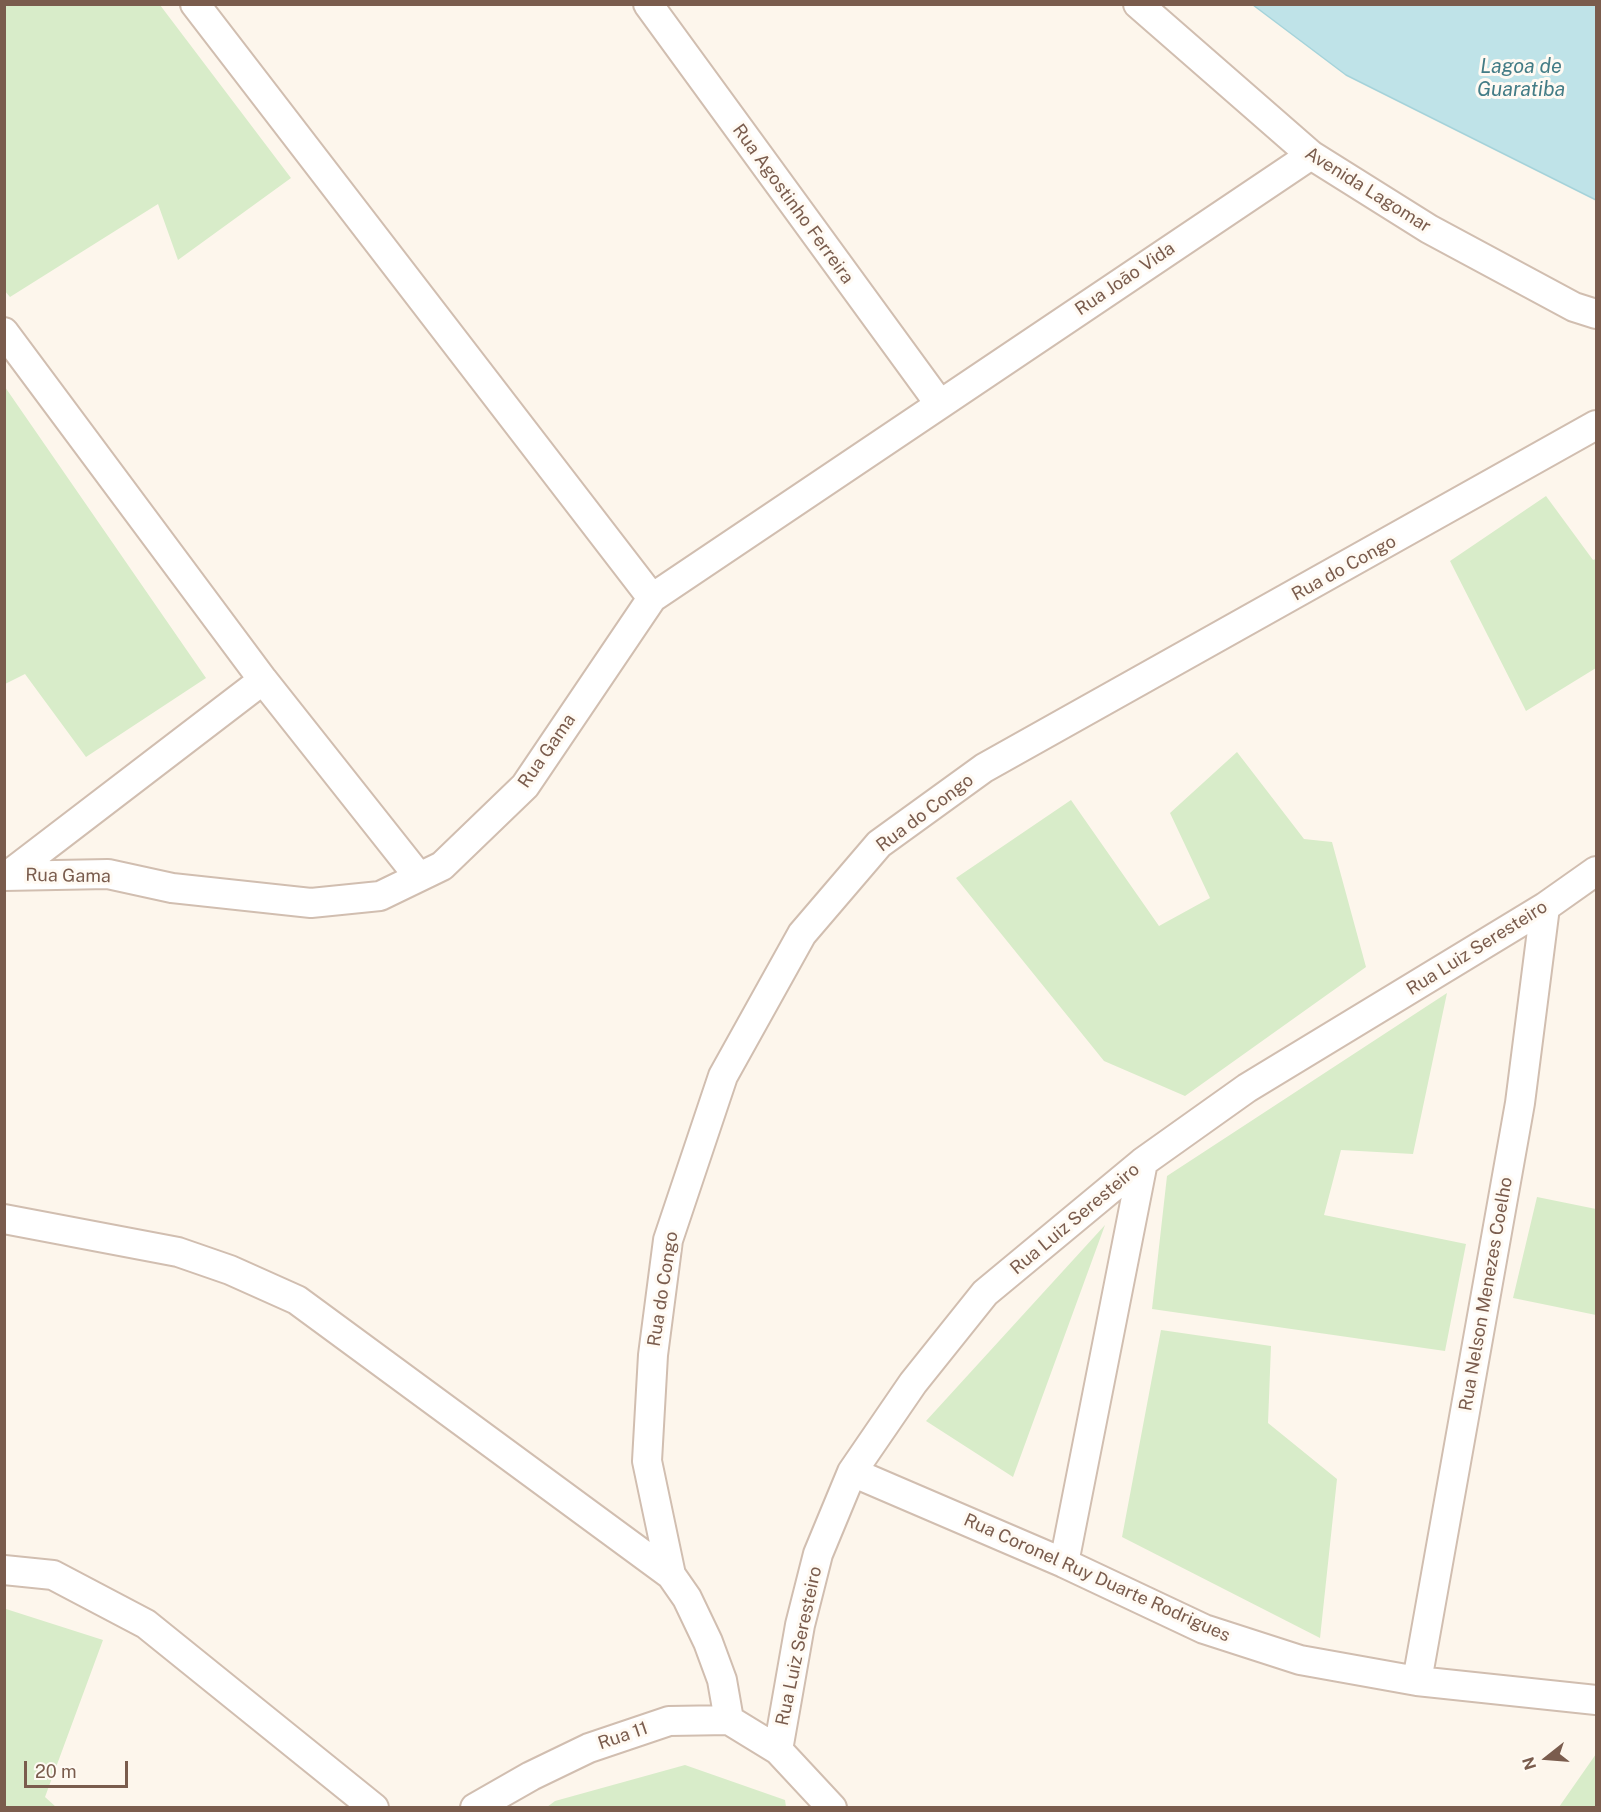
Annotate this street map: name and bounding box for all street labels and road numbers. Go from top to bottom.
street label: Rua Agostinho Ferreira [728,120,858,288]
street label: Avenida Lagomar [1301,143,1435,237]
street label: Rua João Vida [1071,238,1179,320]
street label: Rua do Congo [1288,530,1400,606]
street label: Rua Gama [514,710,580,792]
street label: Rua do Congo [872,769,978,857]
street label: Rua Gama [25,864,111,888]
street label: Rua Luiz Seresteiro [1403,896,1551,1000]
street label: Rua Luiz Seresteiro [1006,1159,1144,1279]
street label: Rua Nelson Menezes Coelho [1455,1175,1517,1413]
street label: Rua do Congo [643,1230,683,1348]
street label: Rua Coronel Ruy Duarte Rodrigues [960,1509,1234,1647]
street label: Rua Luiz Seresteiro [772,1564,826,1728]
street label: Rua 11 [595,1717,651,1755]

